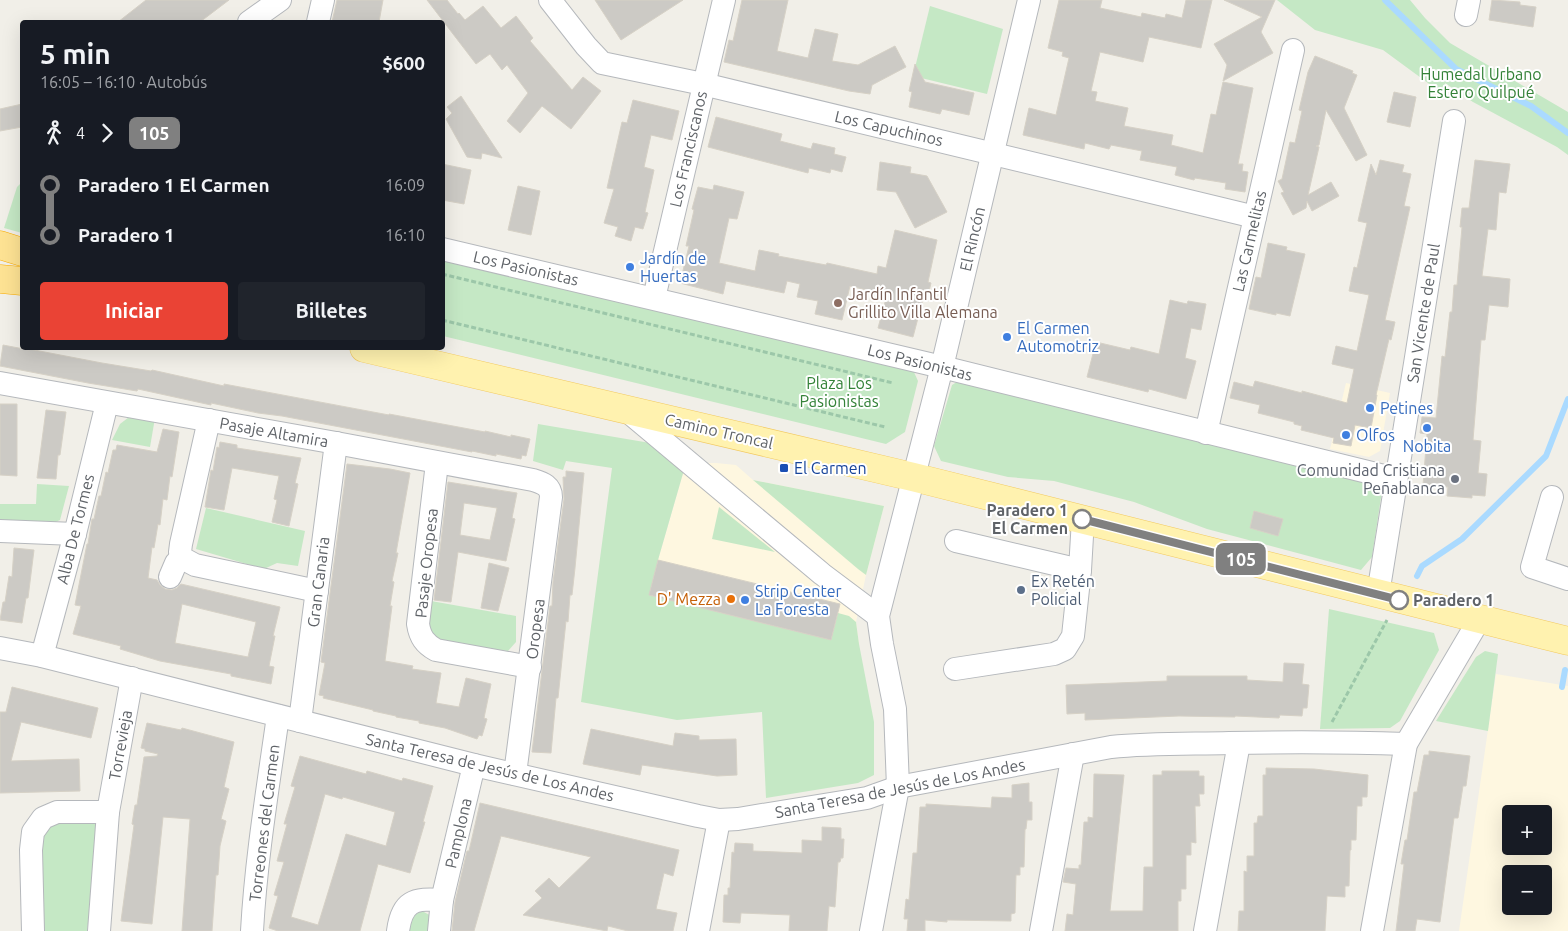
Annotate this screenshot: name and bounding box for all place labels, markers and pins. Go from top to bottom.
place label: Jardín de Huertas [640,249,706,285]
marker: Jardín de Huertas [624,261,636,273]
place label: Jardín Infantil Grillito Villa Alemana [848,285,998,321]
marker: Jardín Infantil Grillito Villa Alemana [832,297,844,309]
place label: El Carmen Automotriz [1017,319,1099,355]
marker: El Carmen Automotriz [1001,331,1013,343]
place label: Petines [1380,399,1433,417]
marker: Petines [1364,402,1376,414]
marker: Nobita [1421,422,1433,434]
place label: Olfos [1356,426,1395,444]
marker: Olfos [1340,429,1352,441]
place label: Nobita [1403,437,1451,455]
place label: El Carmen [794,459,867,477]
place label: Comunidad Cristiana Peñablanca [1297,461,1445,497]
marker: El Carmen [778,462,790,474]
marker: Comunidad Cristiana Peñablanca [1449,473,1461,485]
place label: Paradero 1 El Carmen [987,501,1068,537]
marker: Paradero 1 El Carmen [1072,509,1092,529]
place label: Ex Retén Policial [1031,572,1095,608]
place label: Strip Center La Foresta [755,582,842,618]
marker: Ex Retén Policial [1015,584,1027,596]
place label: D' Mezza [657,590,721,608]
marker: Paradero 1 [1389,590,1409,610]
place label: Paradero 1 [1413,591,1494,609]
marker: D' Mezza [725,593,737,605]
marker: Strip Center La Foresta [739,594,751,606]

